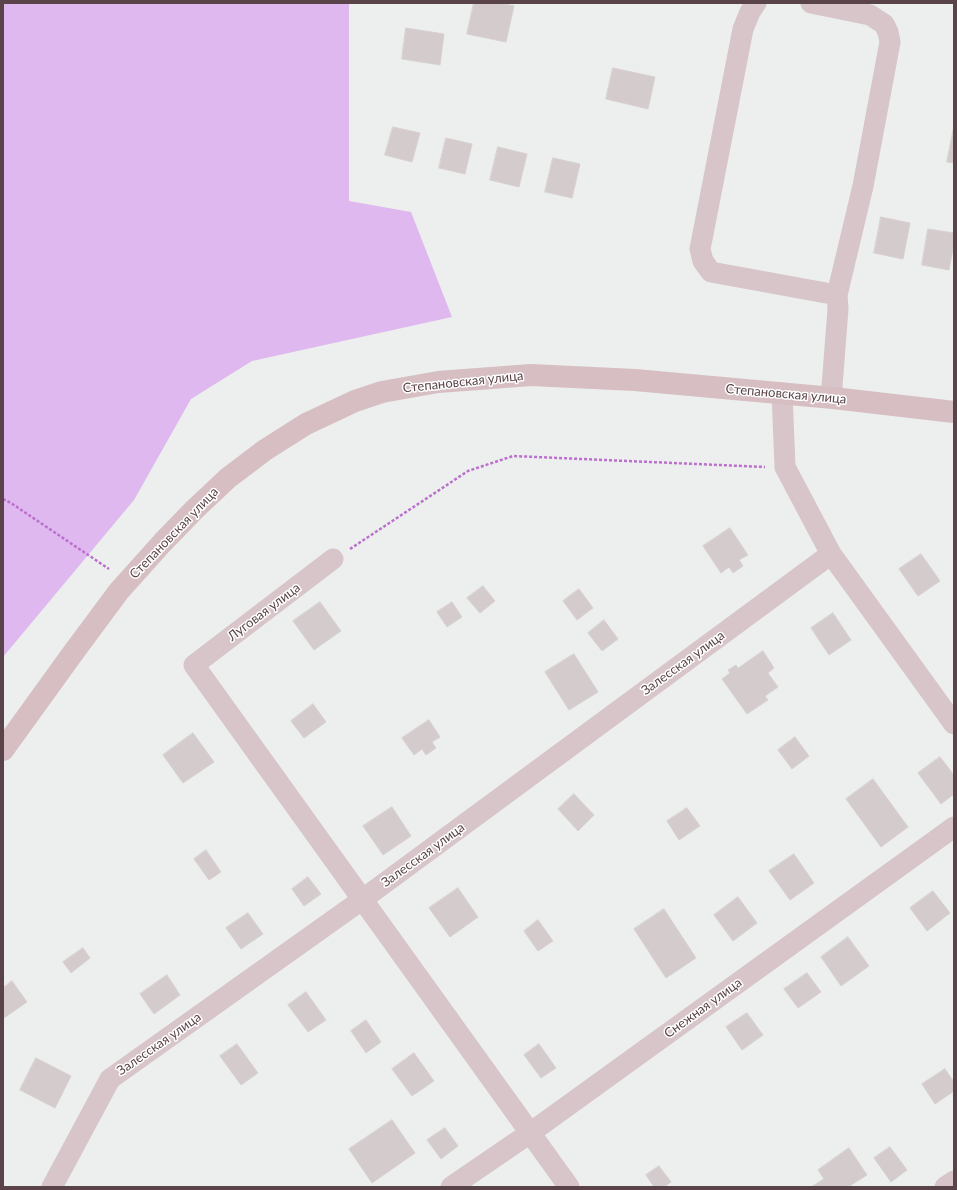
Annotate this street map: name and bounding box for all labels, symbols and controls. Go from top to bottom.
street label: Степановская улица [402,368,524,396]
street label: Степановская улица [725,381,847,407]
street label: Степановская улица [126,484,222,582]
street label: Луговая улица [225,580,303,644]
street label: Залесская улица [638,628,728,698]
street label: Залесская улица [378,820,468,890]
street label: Снежная улица [661,975,745,1041]
street label: Залесская улица [114,1009,204,1079]

